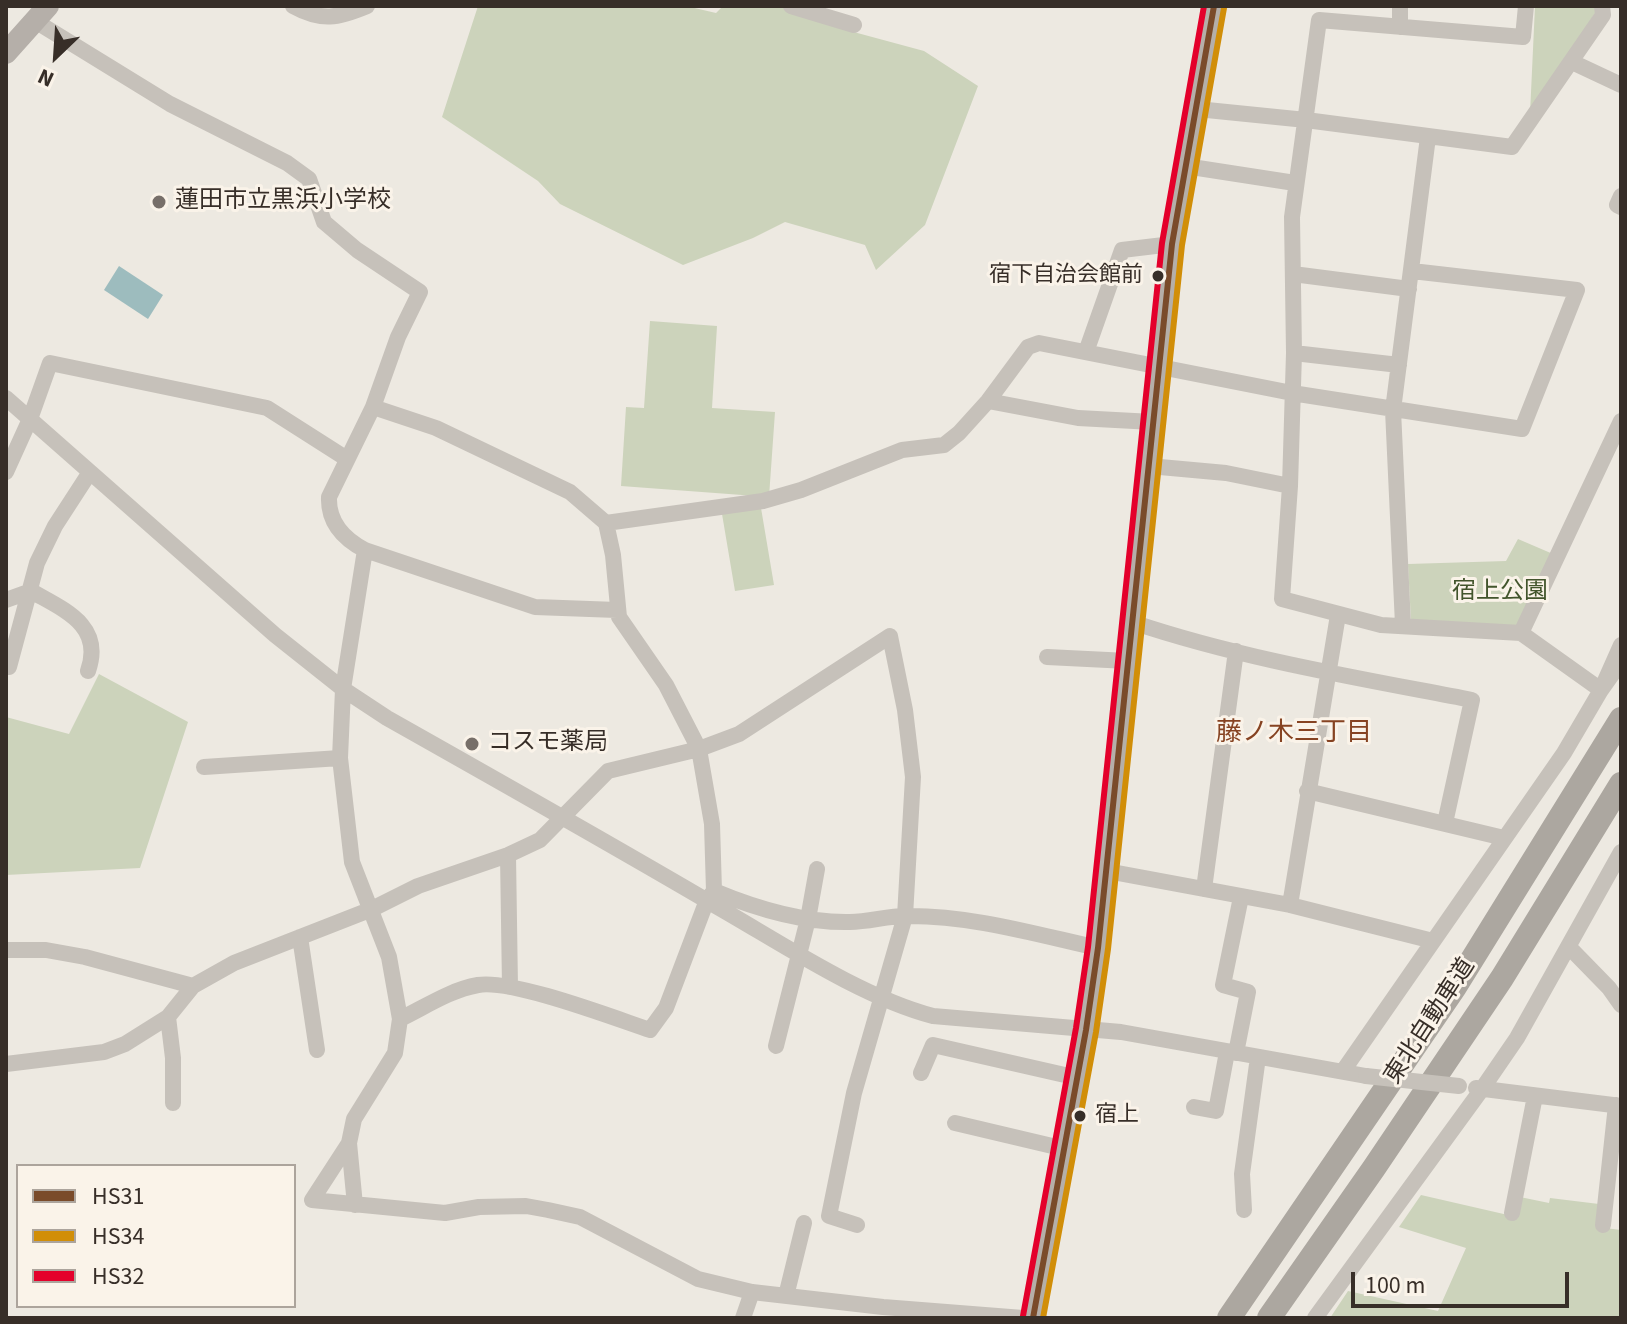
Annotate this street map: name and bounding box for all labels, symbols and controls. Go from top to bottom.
north arrow [16,16,96,96]
text: N [32,60,59,95]
place label: 蓮田市立黒浜小学校 [175,188,391,216]
marker: 蓮田市立黒浜小学校 [150,193,168,211]
place label: 宿下自治会館前 [989,263,1143,289]
marker: 宿下自治会館前 [1150,268,1166,284]
park label: 宿上公園 [1452,579,1548,607]
district label: 藤ノ木三丁目 [1216,718,1372,750]
place label: コスモ薬局 [488,730,608,758]
marker: コスモ薬局 [463,735,481,753]
street label: 東北自動車道 [1380,954,1482,1090]
place label: 宿上 [1095,1103,1139,1129]
marker: 宿上 [1072,1108,1088,1124]
legend [16,1164,296,1308]
text: HS31 [92,1179,144,1214]
text: HS34 [92,1219,144,1254]
scale bar [1355,1256,1573,1306]
text: HS32 [92,1259,144,1294]
text: 100 m [1365,1268,1425,1303]

